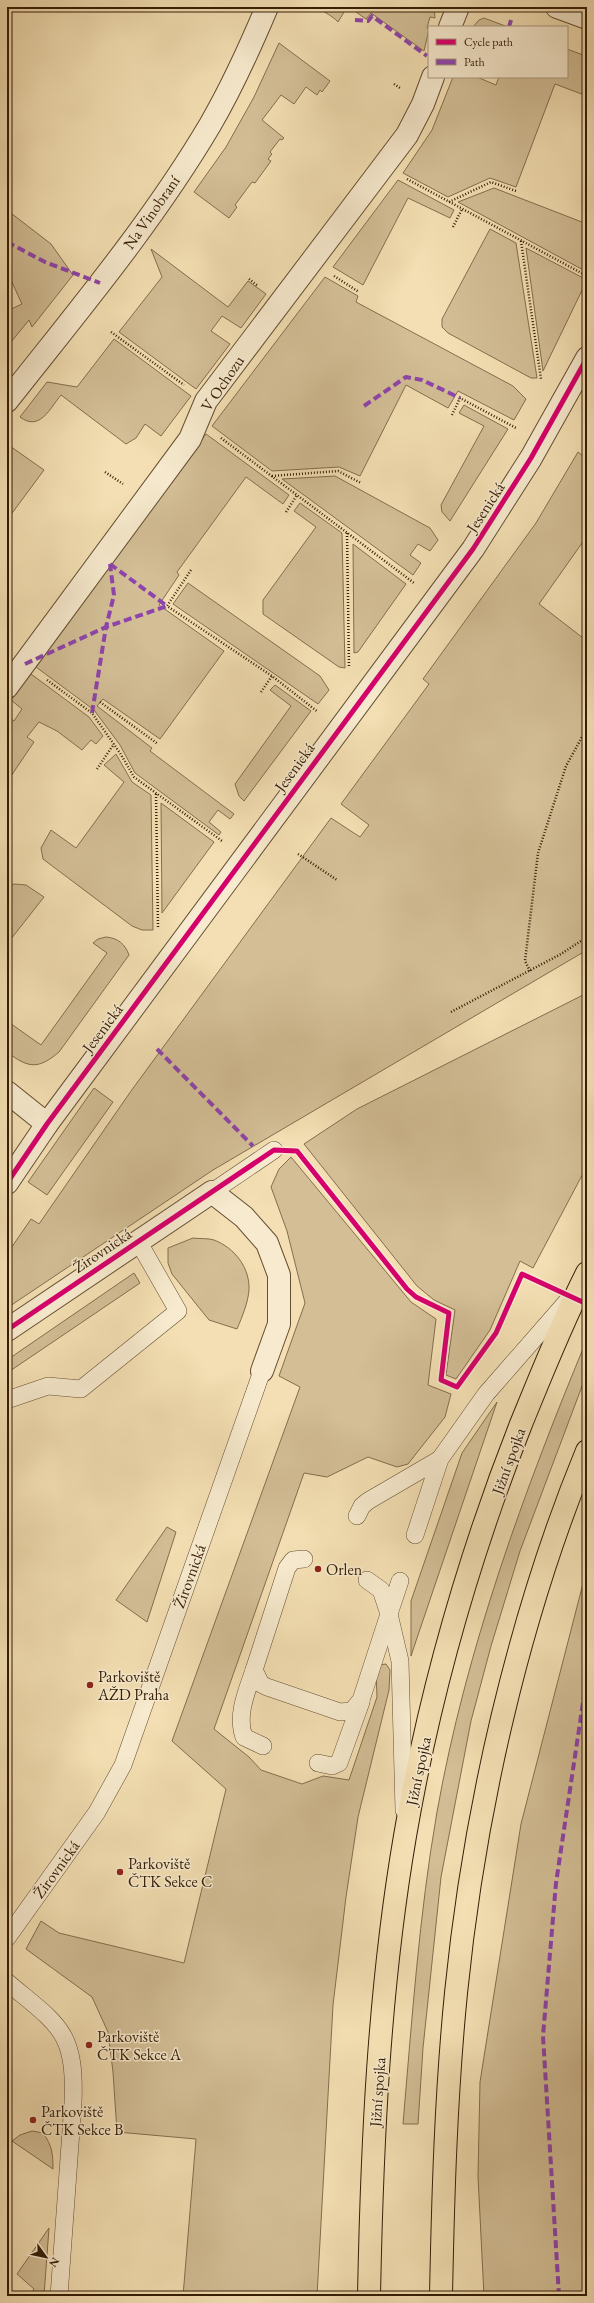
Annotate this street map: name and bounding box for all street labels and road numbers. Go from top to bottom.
street label: Na Vinobraní [118,171,185,253]
street label: V Ochozu [196,351,249,415]
street label: Jesenická [460,478,510,538]
street label: Jesenická [268,738,320,798]
street label: Jesenická [76,999,128,1059]
street label: Žirovnická [69,1223,136,1278]
street label: Jižní spojka [486,1424,530,1499]
street label: Žirovnická [168,1541,211,1611]
street label: Jižní spojka [401,1734,436,1809]
street label: Žirovnická [28,1836,85,1902]
street label: Jižní spojka [364,2056,390,2130]

